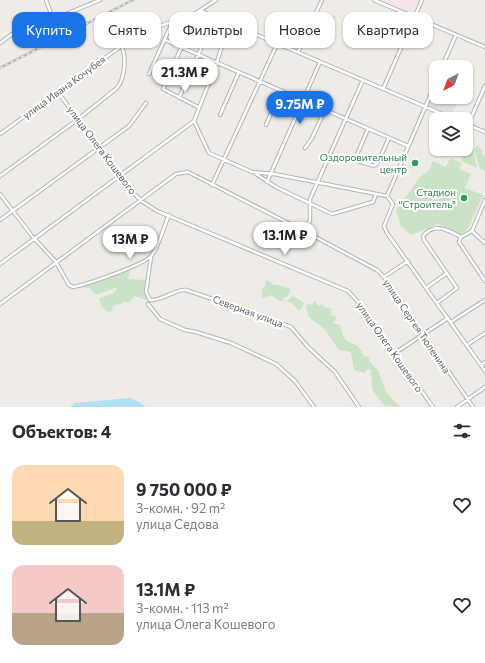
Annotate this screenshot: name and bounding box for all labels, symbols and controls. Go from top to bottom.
chip: Купить [12,12,86,48]
chip: Снять [94,12,161,48]
chip: Фильтры [169,12,257,48]
chip: Новое [265,12,335,48]
chip: Квартира [343,12,433,48]
street label: улица Ивана Кочубея [20,53,108,121]
pin: 21.3M ₽ [148,59,222,93]
north arrow [429,60,473,104]
map controls [429,60,473,156]
text: 21.3M ₽ [161,64,209,80]
pin: 9.75M ₽ [263,91,337,125]
text: 9.75M ₽ [275,96,325,112]
street label: улица Олега Кошевого [65,104,139,196]
button: layers [429,112,473,156]
place label: Оздоровительный центр [320,151,407,175]
marker: Оздоровительный центр [410,158,420,168]
place label: Стадион "Строитель" [399,186,456,210]
marker: Стадион "Строитель" [459,193,469,203]
pin: 13.1M ₽ [248,222,322,256]
pin: 13M ₽ [102,226,158,260]
text: 13.1M ₽ [262,227,308,243]
text: 13M ₽ [111,231,149,247]
street label: улица Сергея Тюленина [381,277,453,375]
street label: Северная улица [211,293,285,329]
street label: улица Олега Кошевого [354,300,426,394]
icon: filters [451,420,473,442]
text: Объектов: 4 [12,421,111,442]
text: 9 750 000 ₽ [136,479,232,500]
icon: home [44,481,92,529]
icon: heart [451,494,473,516]
text: 3-комн. · 92 m² [136,500,225,516]
text: улица Седова [136,516,219,532]
text: 13.1M ₽ [136,579,195,600]
icon: home [44,581,92,629]
icon: heart [451,594,473,616]
text: 3-комн. · 113 m² [136,600,229,616]
text: улица Олега Кошевого [136,616,276,632]

